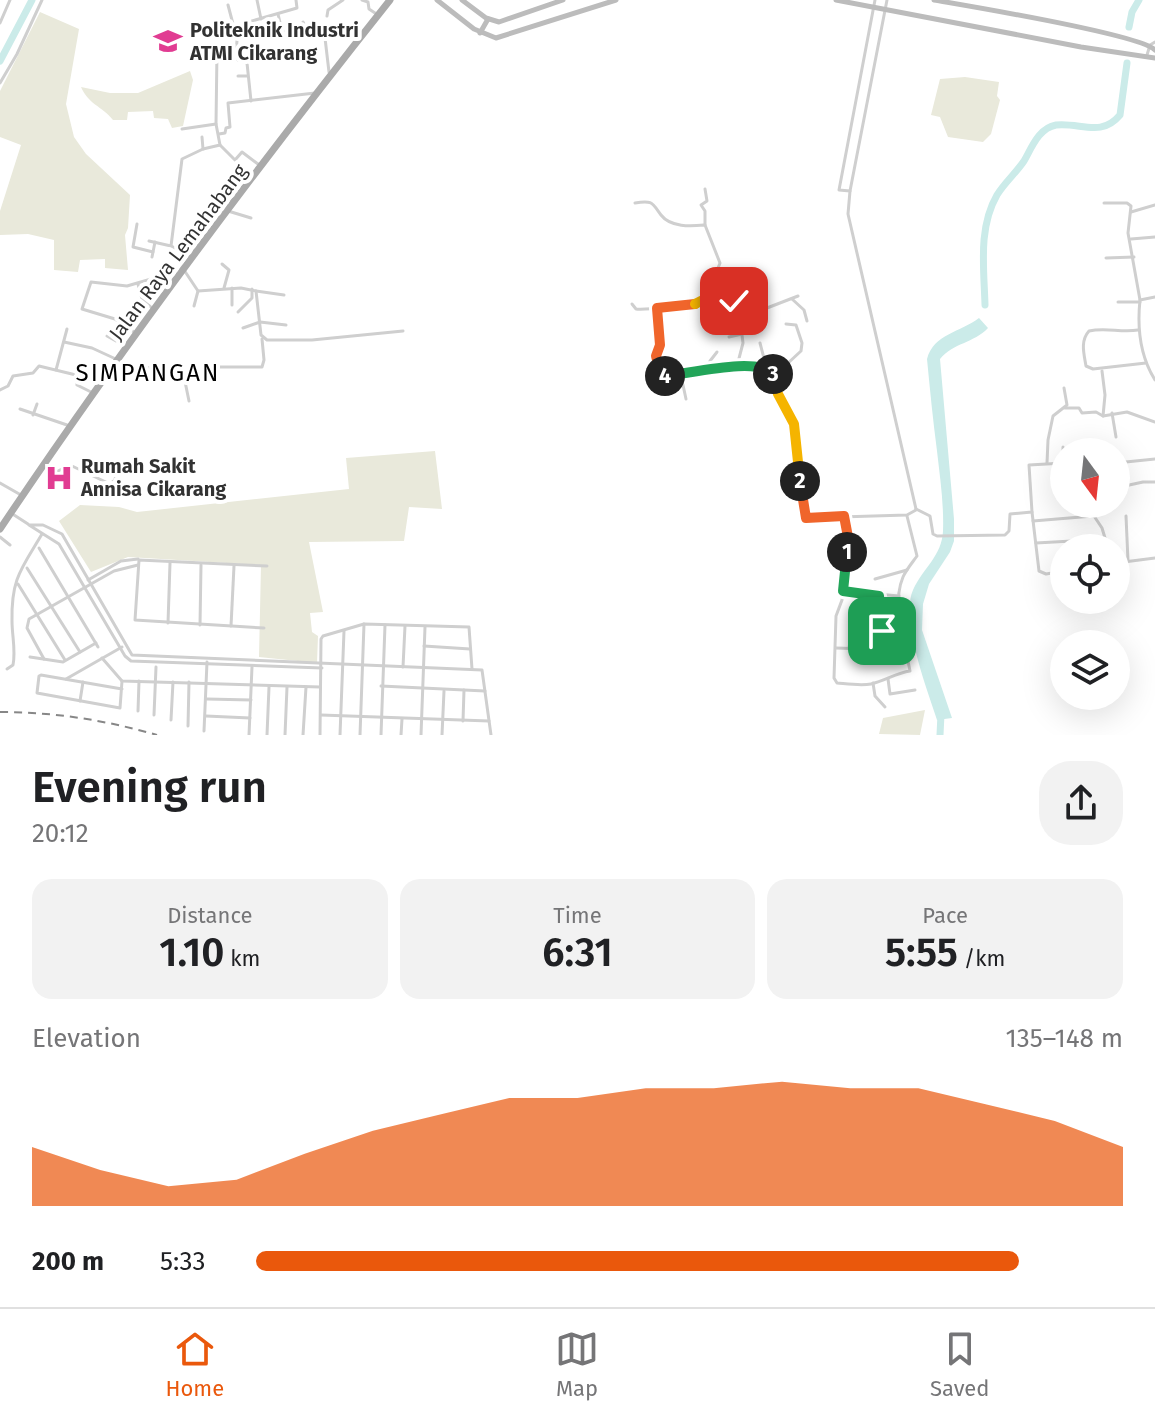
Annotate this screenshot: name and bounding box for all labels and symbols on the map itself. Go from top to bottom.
place label: Politeknik Industri ATMI Cikarang [189,18,359,65]
school or university icon: Politeknik Industri ATMI Cikarang [153,26,183,56]
street label: Jalan Raya Lemahabang [104,159,252,345]
pin [700,267,768,335]
pin: 3 [753,354,793,394]
pin: 4 [645,356,685,396]
district label: SIMPANGAN [76,359,220,387]
north arrow [1050,438,1130,518]
place label: Rumah Sakit Annisa Cikarang [80,454,227,501]
pin: 2 [780,461,820,501]
hospital icon: Rumah Sakit Annisa Cikarang [44,463,74,493]
pin: 1 [827,532,867,572]
pin [848,597,916,665]

